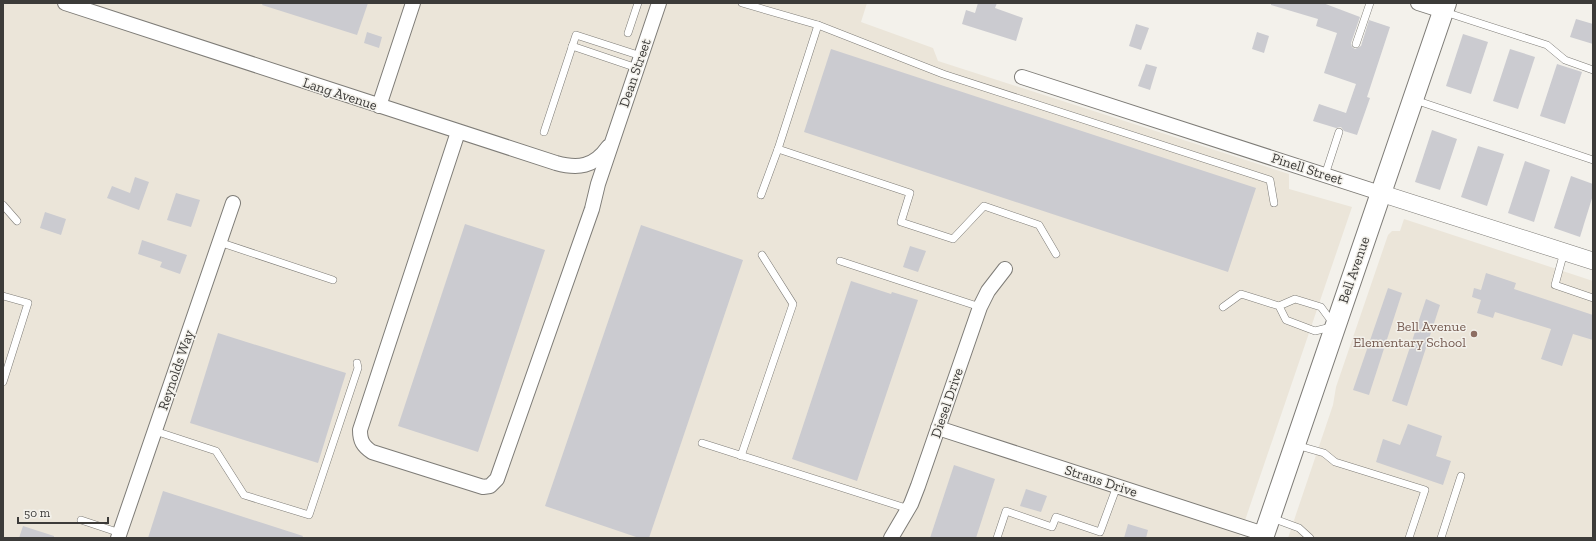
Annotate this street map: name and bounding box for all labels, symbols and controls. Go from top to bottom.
street label: Dean Street [615,36,655,109]
street label: Lang Avenue [301,74,380,114]
street label: Pinell Street [1269,149,1346,189]
street label: Bell Avenue [1335,234,1374,306]
place label: Bell Avenue Elementary School [1353,318,1466,351]
street label: Reynolds Way [154,327,198,412]
marker: Bell Avenue Elementary School [1469,329,1479,339]
street label: Diesel Drive [927,365,967,440]
street label: Straus Drive [1063,461,1140,501]
scale bar [18,499,108,525]
text: 50 m [24,506,51,520]

